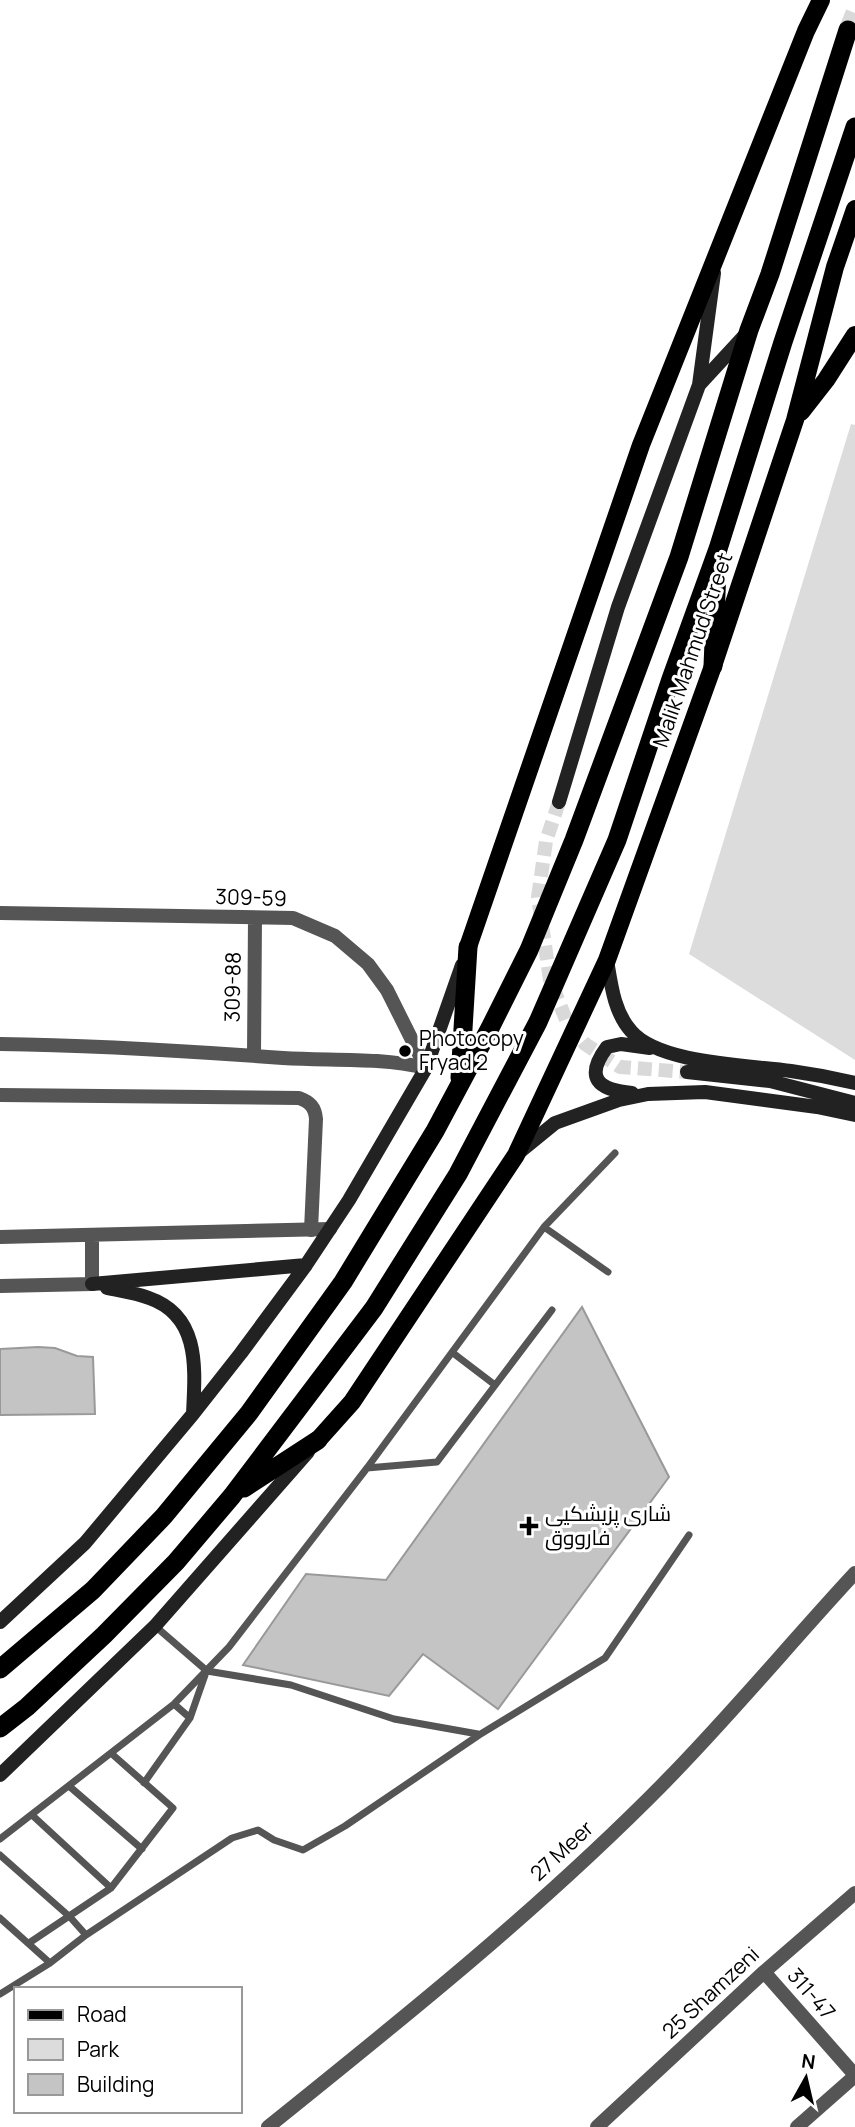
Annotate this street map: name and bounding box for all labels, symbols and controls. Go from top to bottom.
street label: Malik Mahmud Street [646,549,739,751]
street label: 309-59 [215,882,287,912]
street label: 309-88 [217,951,247,1023]
place label: Photocopy Fryad 2 [419,1024,524,1076]
marker: Photocopy Fryad 2 [397,1043,413,1059]
place label: شاری پزیشکیی فارووق [545,1499,671,1551]
marker: شاری پزیشکیی فارووق [519,1516,539,1536]
street label: 27 Meer [524,1814,599,1887]
street label: 25 Shamzeni [656,1940,765,2044]
street label: 311-47 [782,1962,842,2025]
legend [14,1987,242,2113]
text: Road [77,2000,127,2028]
text: Park [77,2035,119,2063]
north arrow [771,2043,841,2113]
text: N [800,2047,817,2075]
text: Building [77,2070,154,2098]

